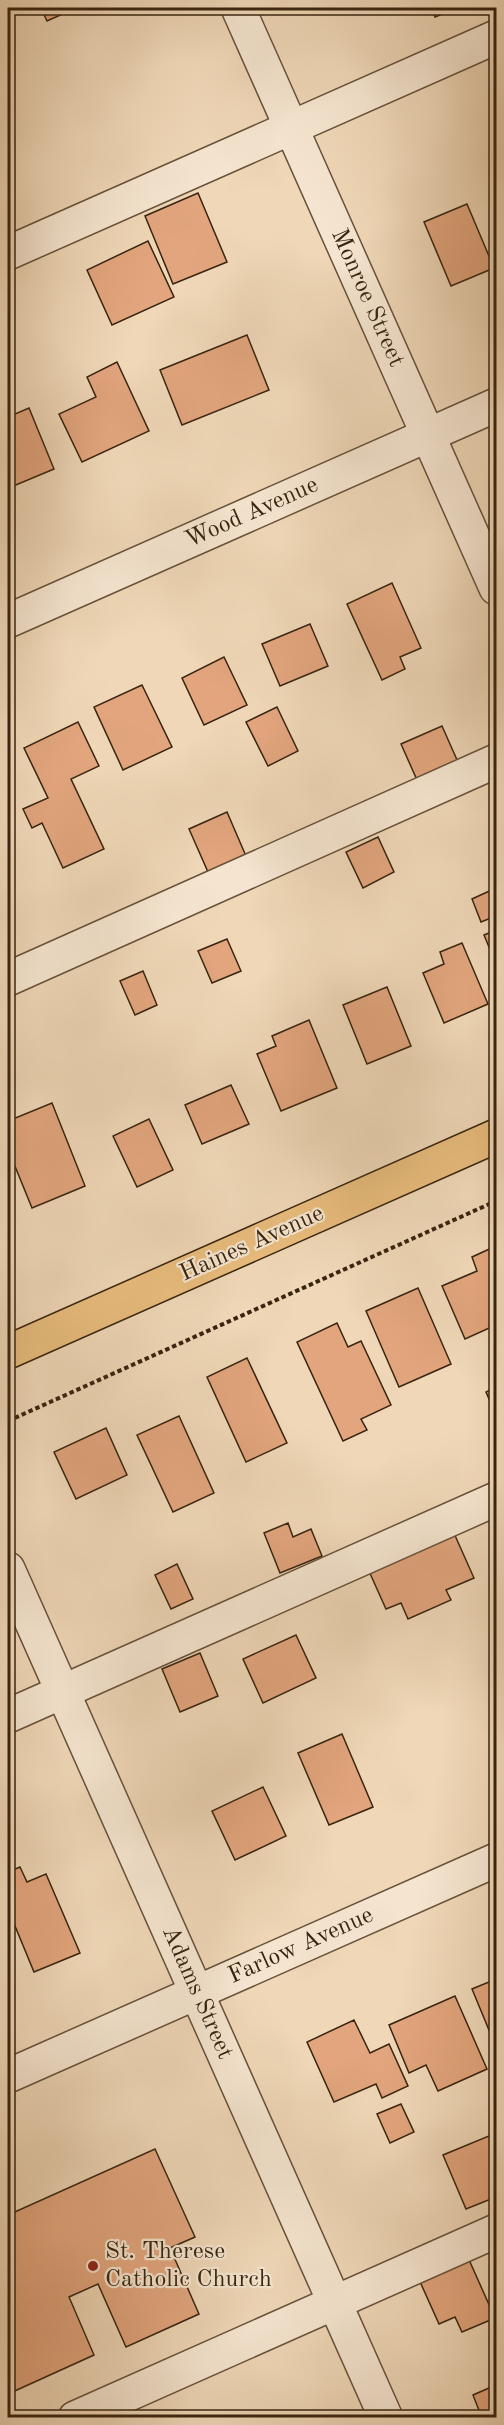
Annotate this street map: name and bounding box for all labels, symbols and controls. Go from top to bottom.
street label: Monroe Street [326,225,408,371]
street label: Wood Avenue [182,473,322,553]
street label: Haines Avenue [176,1202,328,1286]
street label: Farlow Avenue [225,1903,377,1989]
street label: Adams Street [157,1923,237,2063]
place label: St. Therese Catholic Church [105,2240,272,2292]
marker: St. Therese Catholic Church [86,2259,100,2273]

